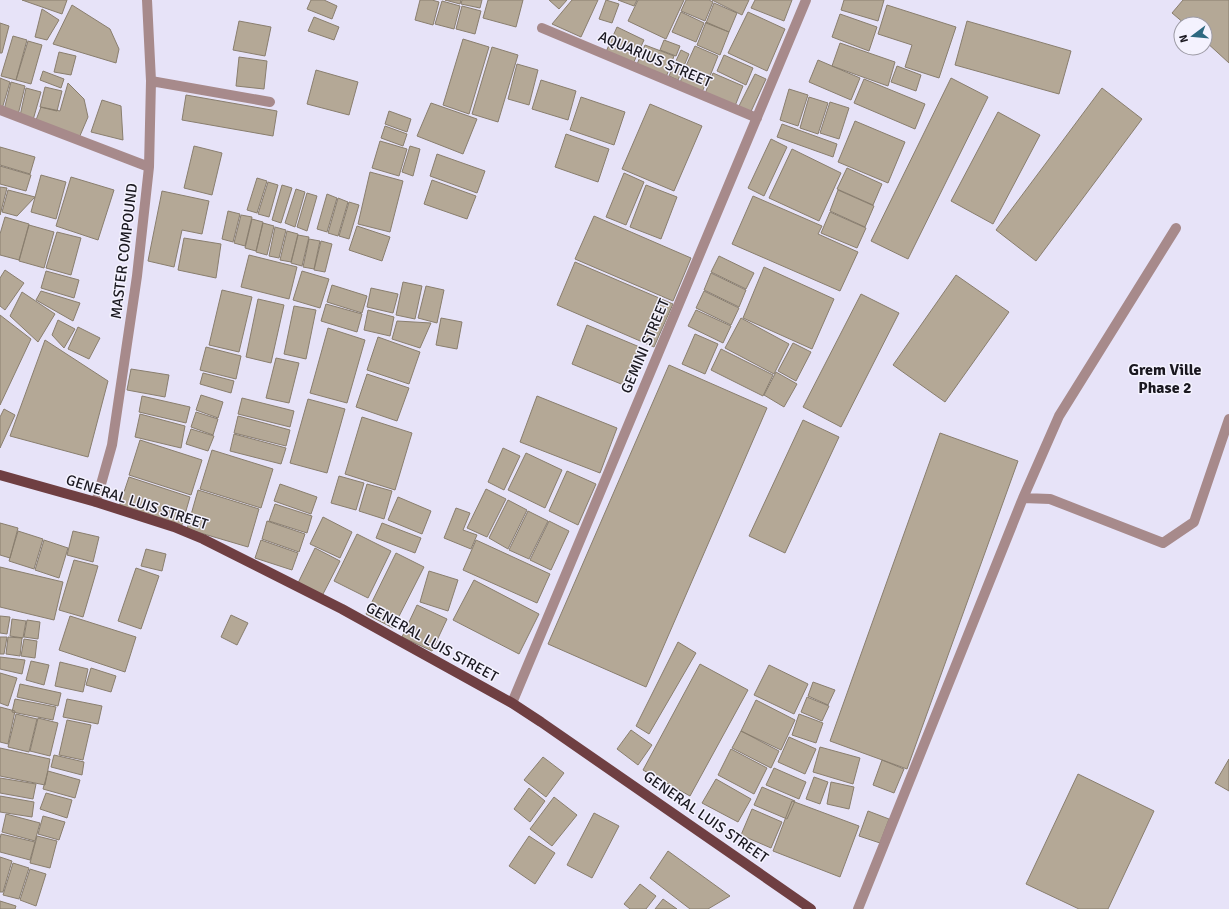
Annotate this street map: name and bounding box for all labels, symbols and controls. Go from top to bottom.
north arrow [1173,16,1213,56]
street label: AQUARIUS STREET [596,27,715,91]
text: N [1177,33,1191,44]
street label: MASTER COMPOUND [107,182,141,320]
street label: GEMINI STREET [617,295,673,396]
district label: Grem Ville Phase 2 [1128,360,1202,398]
street label: GENERAL LUIS STREET [64,471,211,534]
street label: GENERAL LUIS STREET [363,598,502,686]
street label: GENERAL LUIS STREET [640,767,772,867]

